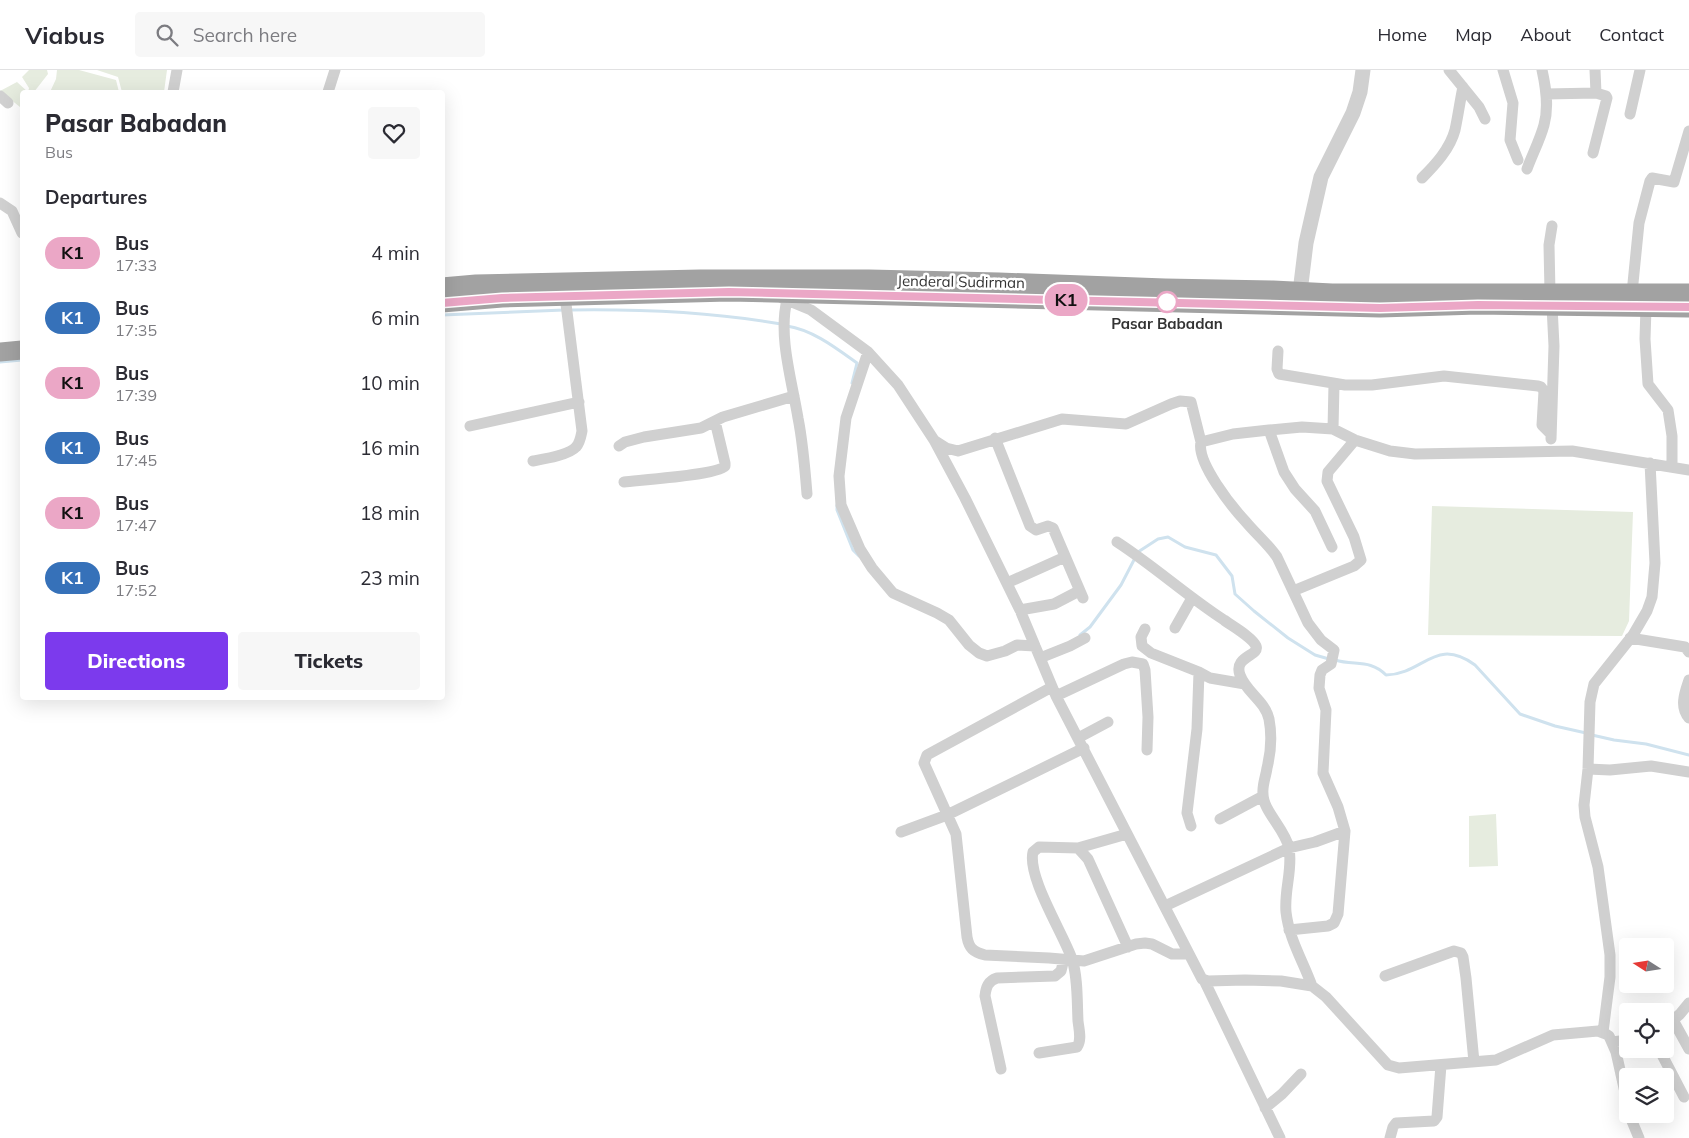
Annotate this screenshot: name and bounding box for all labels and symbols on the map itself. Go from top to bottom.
street label: Jenderal Sudirman [897,271,1025,292]
line badge: K1 [1044,284,1088,316]
marker: Pasar Babadan [1156,291,1178,313]
place label: Pasar Babadan [1111,314,1223,333]
north arrow [1619,938,1674,992]

